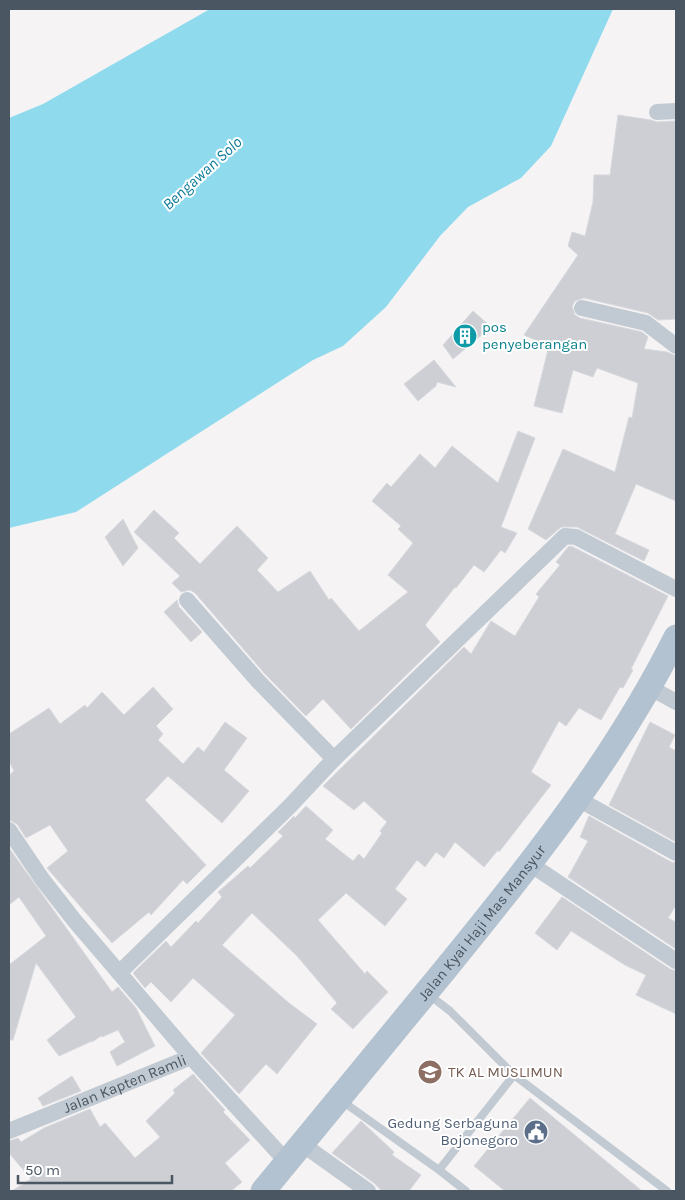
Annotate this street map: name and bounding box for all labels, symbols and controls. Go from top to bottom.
water label: Bengawan Solo [158,132,246,214]
place label: pos penyeberangan [482,318,587,353]
building icon: pos penyeberangan [452,323,478,349]
street label: Jalan Kyai Haji Mas Mansyur [414,841,550,1005]
street label: Jalan Kapten Ramli [60,1051,189,1117]
school or university icon: TK AL MUSLIMUN [417,1059,443,1085]
place label: TK AL MUSLIMUN [448,1063,563,1081]
place label: Gedung Serbaguna Bojonegoro [387,1114,518,1149]
public building icon: Gedung Serbaguna Bojonegoro [523,1119,549,1145]
scale bar [18,1152,171,1184]
text: 50 m [25,1161,60,1179]

